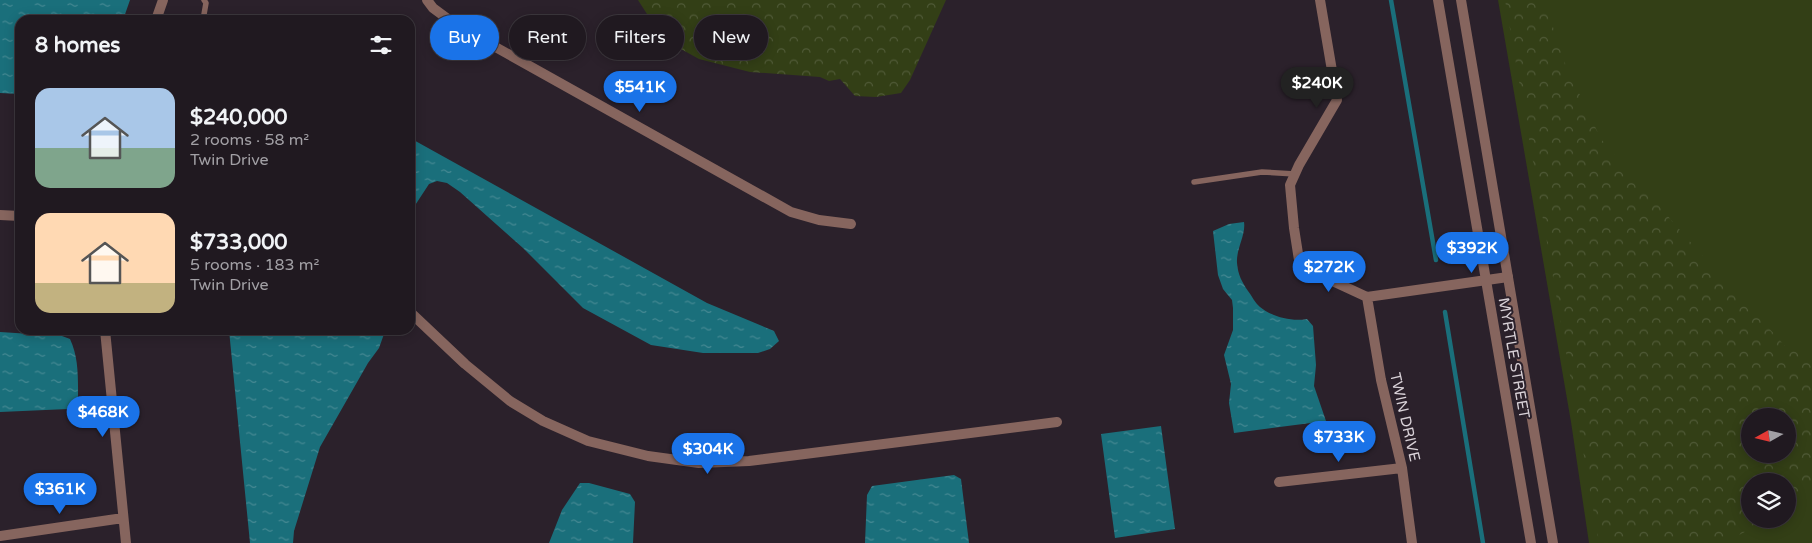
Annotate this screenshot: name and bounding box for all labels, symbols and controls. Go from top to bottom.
chip: Buy [430,15,499,60]
chip: Rent [509,15,586,60]
chip: Filters [596,15,684,60]
chip: New [694,15,768,60]
icon: filters [367,31,395,59]
text: 8 homes [35,33,120,58]
pin: $240K [1282,66,1352,109]
pin: $541K [605,70,675,113]
text: $240K [1292,73,1342,93]
text: $541K [615,77,665,97]
text: $240,000 [190,105,288,130]
icon: home [75,108,135,168]
text: 2 rooms · 58 m² [190,130,309,150]
text: Twin Drive [190,150,269,170]
text: $733,000 [190,230,288,255]
pin: $392K [1437,232,1507,274]
icon: home [75,233,135,293]
text: $392K [1447,238,1497,258]
pin: $272K [1294,250,1364,293]
text: 5 rooms · 183 m² [190,255,319,275]
text: $272K [1304,257,1354,277]
text: Twin Drive [190,275,269,295]
street label: MYRTLE STREET [1494,296,1534,420]
street label: TWIN DRIVE [1386,371,1424,463]
pin: $468K [68,396,138,438]
text: $468K [78,402,128,422]
north arrow [1741,408,1796,462]
map controls [1741,408,1796,528]
pin: $733K [1304,420,1374,463]
text: $733K [1314,427,1364,447]
pin: $304K [673,432,743,475]
text: $304K [683,439,733,459]
pin: $361K [25,472,95,515]
button: layers [1741,473,1796,528]
text: $361K [35,479,85,499]

